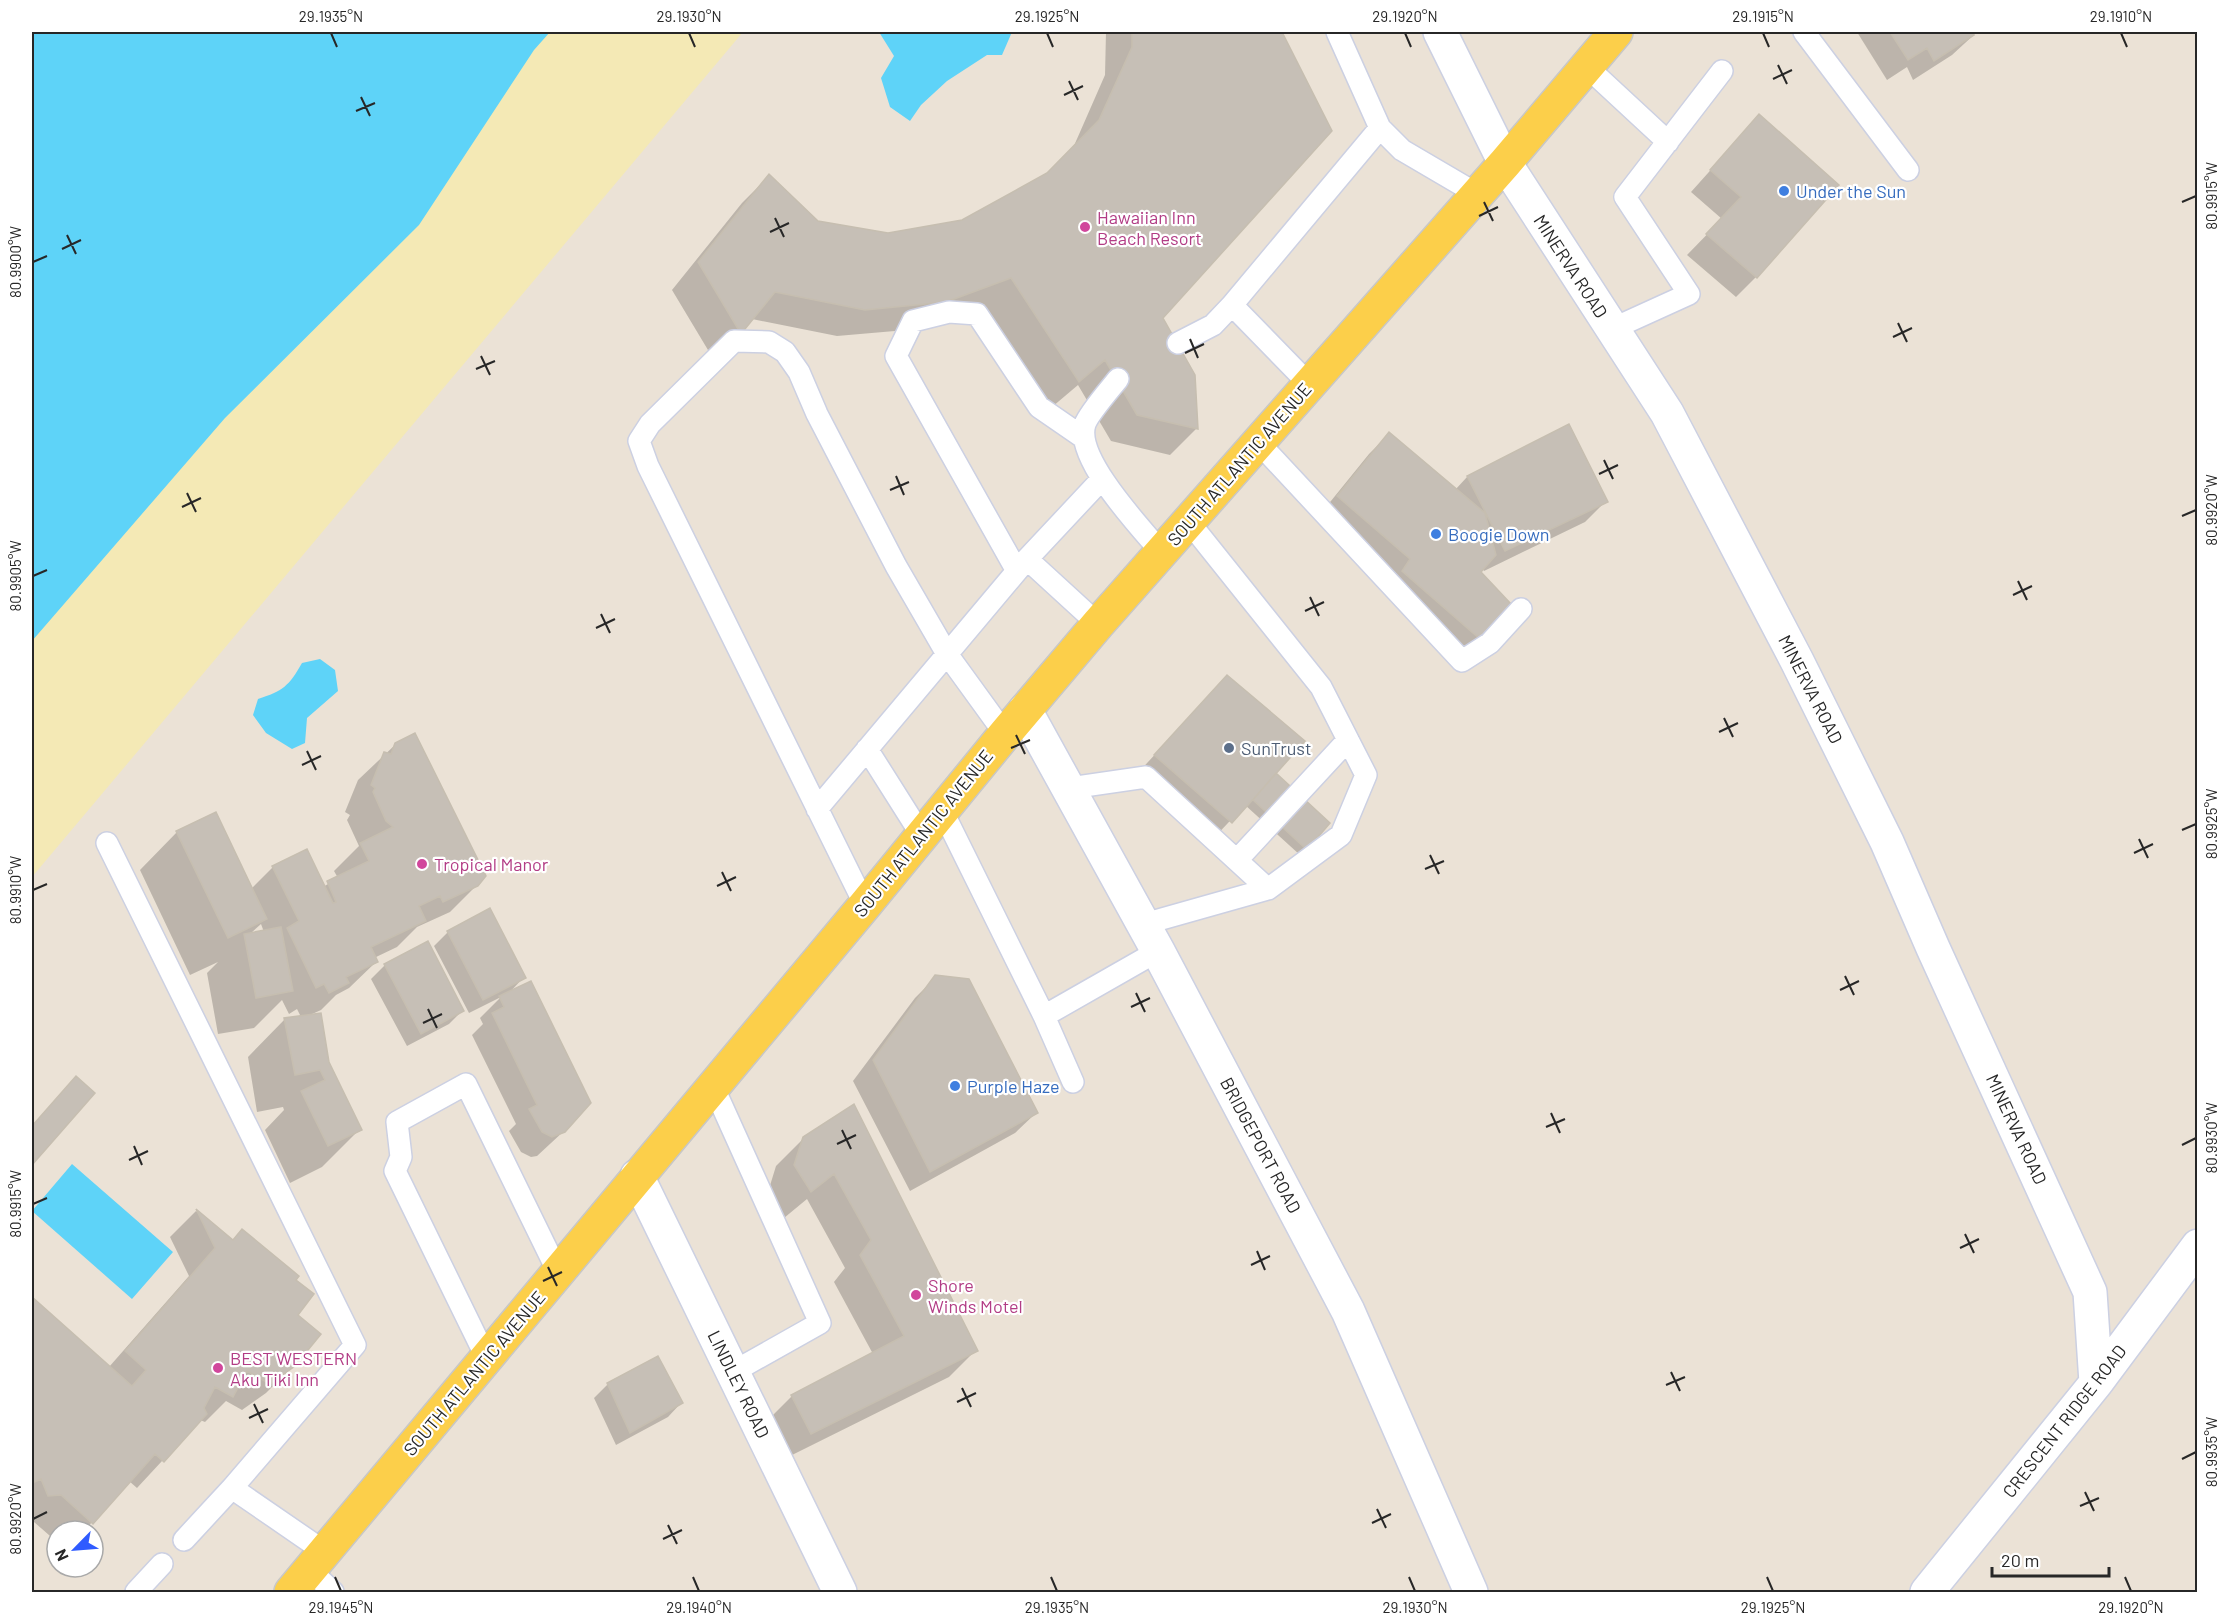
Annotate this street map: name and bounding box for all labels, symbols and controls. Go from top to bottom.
text: 29.1935°N [299,7,363,25]
text: 29.1930°N [656,7,722,25]
text: 29.1925°N [1015,7,1079,25]
text: 29.1920°N [1372,7,1438,25]
text: 29.1915°N [1732,7,1794,25]
text: 29.1910°N [2090,7,2152,25]
text: 80.9915°W [2202,162,2220,230]
place label: Under the Sun [1796,180,1906,202]
marker: Under the Sun [1777,184,1791,198]
place label: Hawaiian Inn Beach Resort [1097,206,1202,249]
street label: MINERVA ROAD [1529,210,1613,322]
marker: Hawaiian Inn Beach Resort [1078,220,1092,234]
text: 80.9900°W [6,226,24,298]
street label: SOUTH ATLANTIC AVENUE [1162,378,1316,550]
text: 80.9920°W [2202,474,2220,546]
place label: Boogie Down [1448,523,1550,545]
marker: Boogie Down [1429,527,1443,541]
text: 80.9905°W [6,540,24,612]
street label: MINERVA ROAD [1774,631,1848,747]
place label: SunTrust [1241,737,1312,759]
marker: SunTrust [1222,741,1236,755]
street label: SOUTH ATLANTIC AVENUE [849,745,997,921]
text: 80.9925°W [2202,789,2220,859]
place label: Tropical Manor [434,853,549,875]
text: 80.9910°W [6,856,24,924]
marker: Tropical Manor [415,857,429,871]
street label: MINERVA ROAD [1982,1070,2052,1188]
street label: BRIDGEPORT ROAD [1216,1073,1306,1217]
place label: Purple Haze [967,1075,1060,1097]
marker: Purple Haze [948,1079,962,1093]
text: 80.9930°W [2202,1102,2220,1174]
text: 80.9915°W [6,1170,24,1238]
place label: Shore Winds Motel [928,1274,1023,1317]
street label: SOUTH ATLANTIC AVENUE [399,1286,549,1460]
marker: Shore Winds Motel [909,1288,923,1302]
street label: LINDLEY ROAD [703,1327,775,1441]
street label: CRESCENT RIDGE ROAD [1998,1340,2130,1502]
place label: BEST WESTERN Aku Tiki Inn [230,1347,357,1390]
marker: BEST WESTERN Aku Tiki Inn [211,1361,225,1375]
text: 80.9935°W [2202,1417,2220,1487]
text: 80.9920°W [6,1483,24,1555]
north arrow [45,1519,105,1579]
scale bar [1992,1540,2109,1578]
text: N [50,1547,72,1564]
text: 20 m [2001,1549,2039,1571]
text: 29.1945°N [309,1598,373,1616]
text: 29.1940°N [666,1598,732,1616]
text: 29.1935°N [1025,1598,1089,1616]
text: 29.1930°N [1382,1598,1448,1616]
text: 29.1925°N [1741,1598,1805,1616]
text: 29.1920°N [2098,1598,2164,1616]

